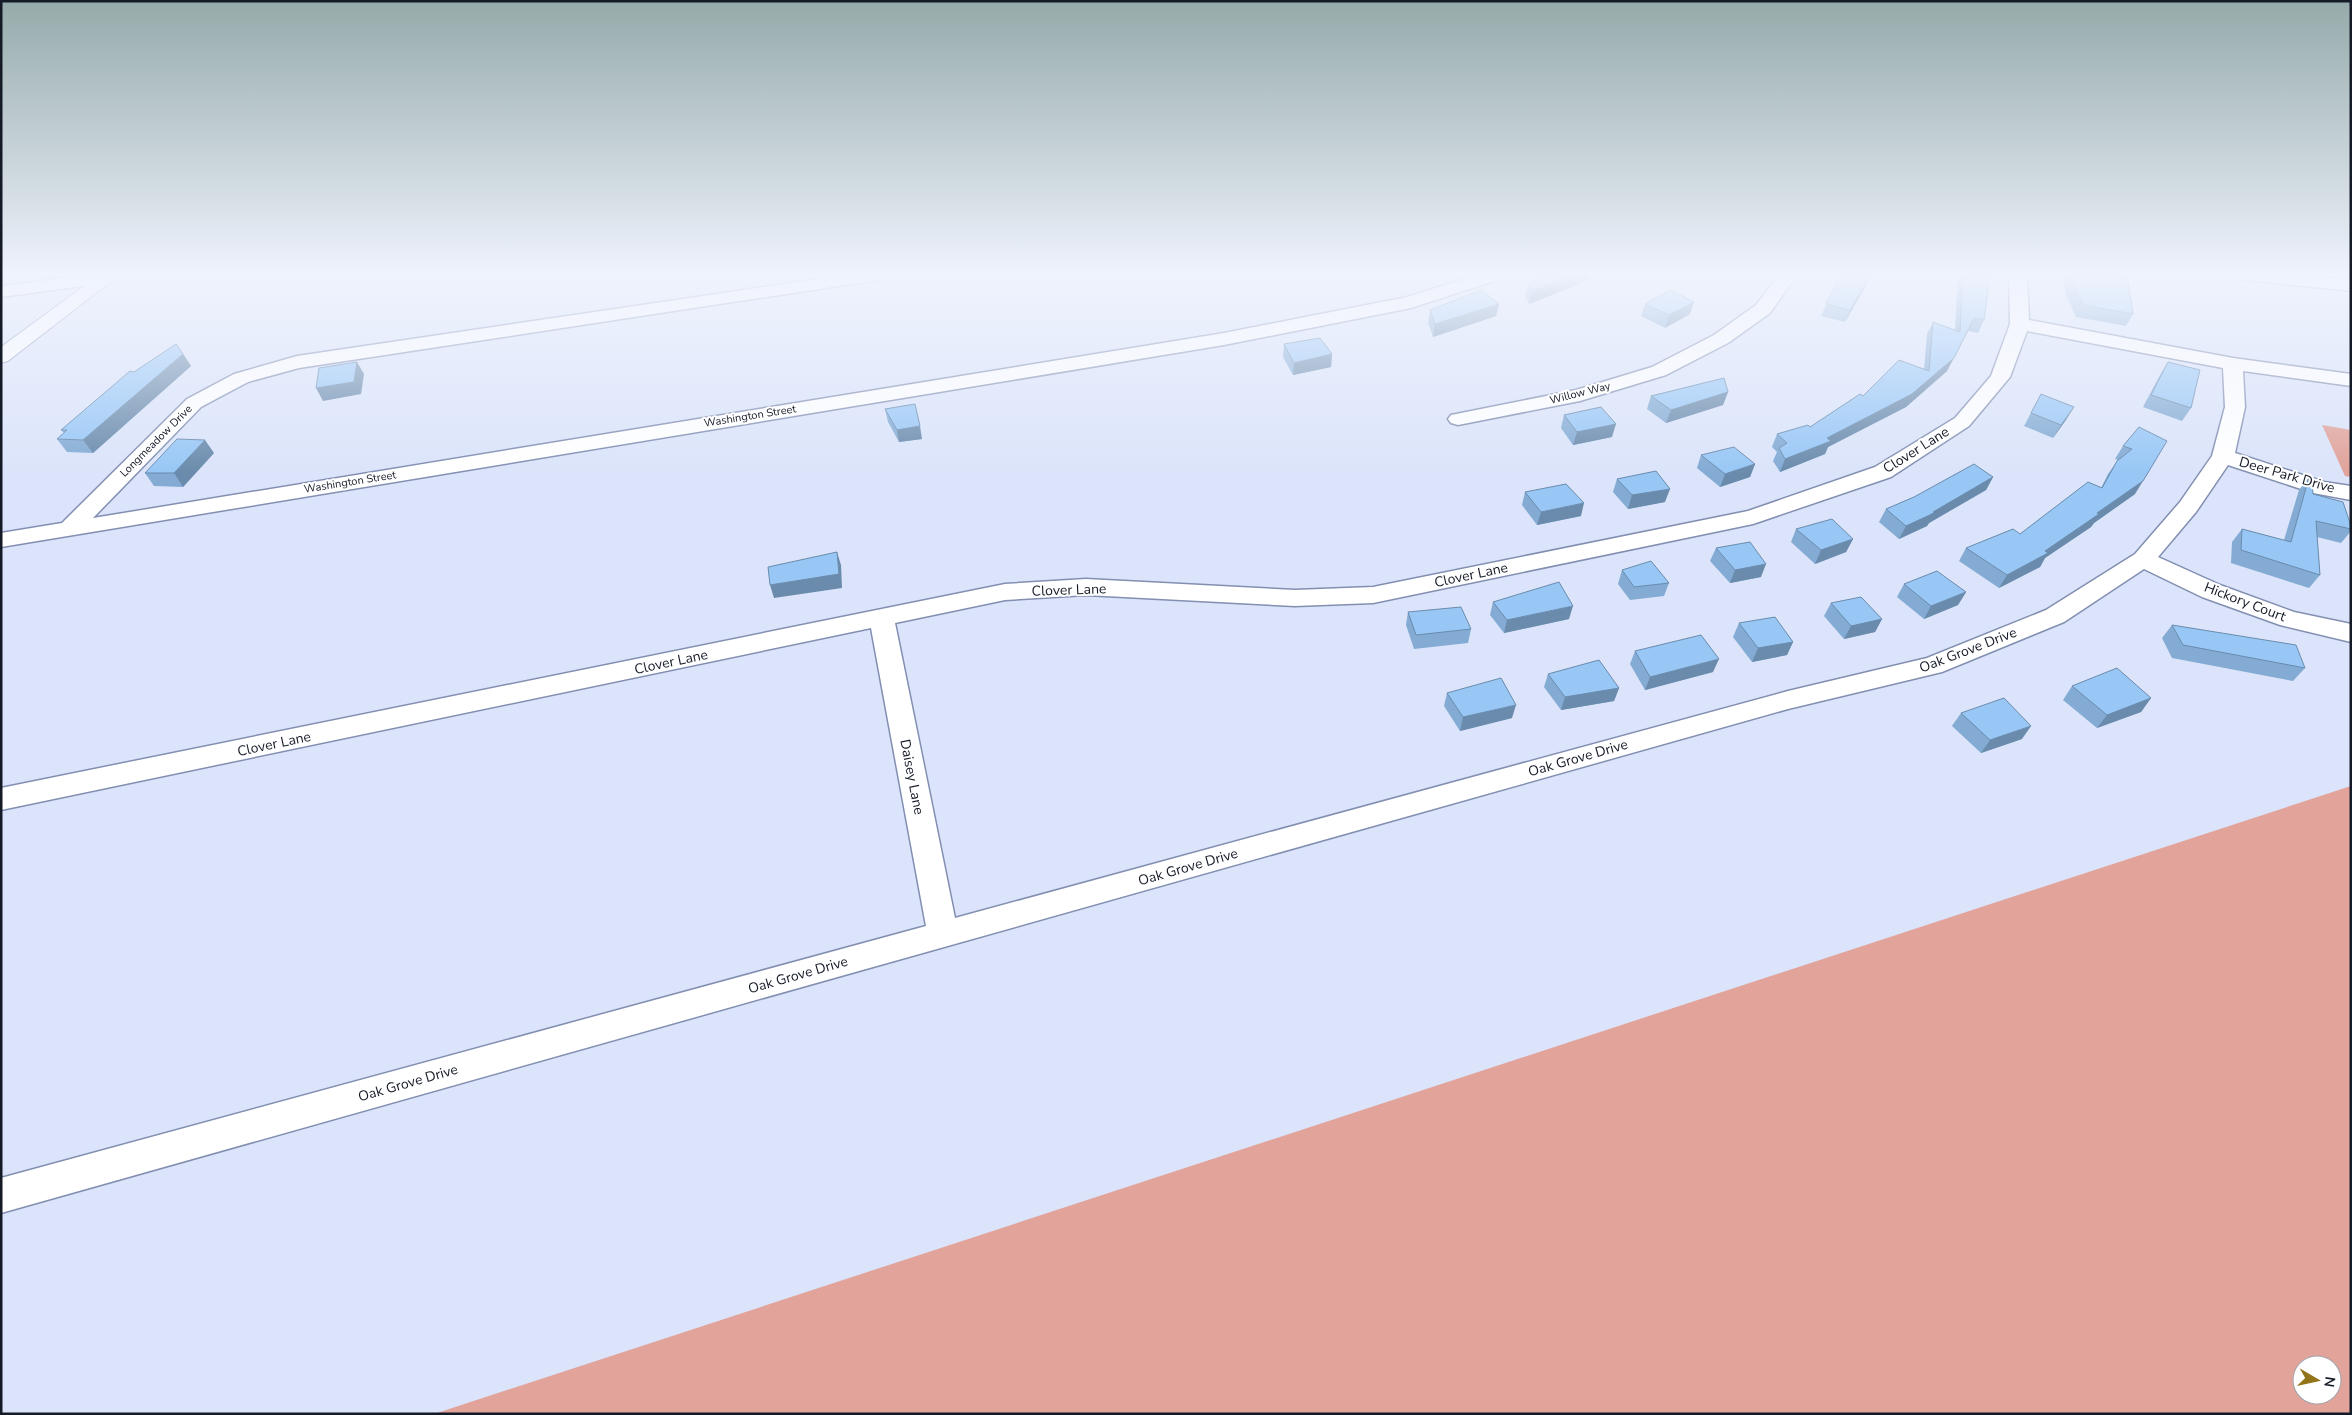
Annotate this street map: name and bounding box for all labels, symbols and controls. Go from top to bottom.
street label: Willow Way [1548,378,1612,408]
street label: Washington Street [703,401,797,431]
street label: Longmeadow Drive [117,402,195,480]
street label: Clover Lane [1879,422,1953,478]
street label: Deer Park Drive [2237,452,2337,498]
street label: Washington Street [303,467,397,497]
street label: Clover Lane [1432,558,1510,592]
street label: Hickory Court [2201,578,2289,626]
street label: Clover Lane [1031,579,1107,601]
street label: Oak Grove Drive [1917,623,2019,677]
street label: Clover Lane [632,645,710,679]
street label: Clover Lane [235,727,313,761]
street label: Oak Grove Drive [1526,735,1630,781]
street label: Daisey Lane [895,738,929,816]
street label: Oak Grove Drive [1136,844,1240,890]
street label: Oak Grove Drive [746,952,850,998]
street label: Oak Grove Drive [356,1060,460,1106]
north arrow [2292,1355,2342,1405]
text: N [2319,1375,2340,1389]

